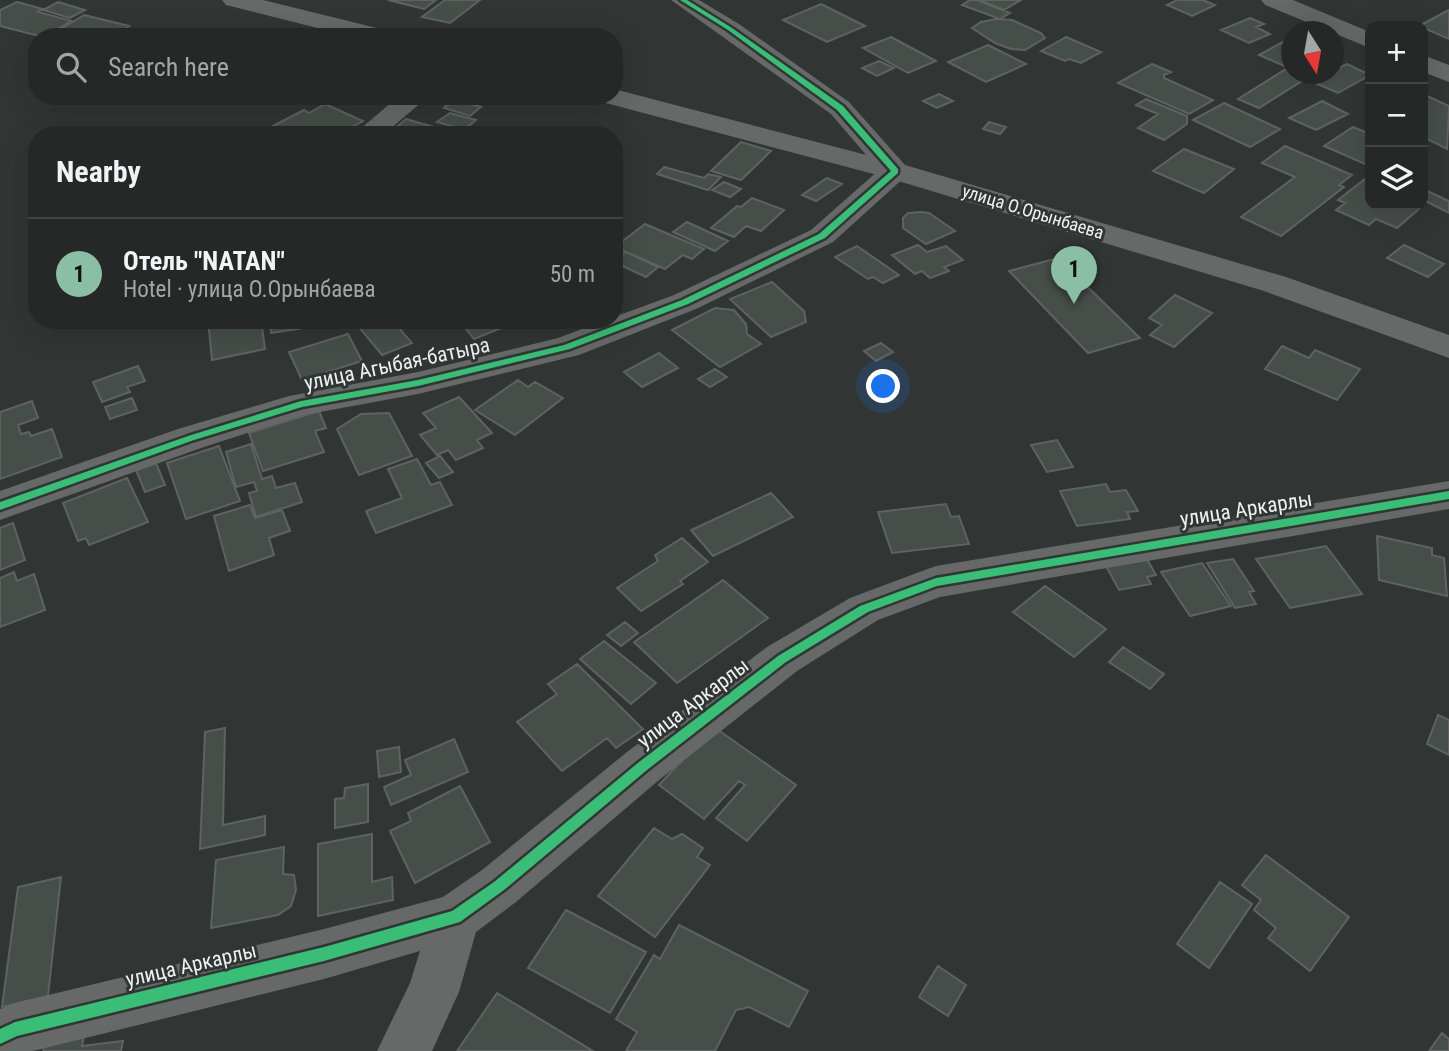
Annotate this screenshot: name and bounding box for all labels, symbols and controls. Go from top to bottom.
north arrow [1281,21,1344,84]
map controls [1365,21,1428,210]
button: + [1365,21,1428,84]
search box [28,28,623,105]
icon: search [52,48,90,86]
text: Search here [108,52,229,82]
button: − [1365,84,1428,147]
button: layers [1365,147,1428,210]
text: Nearby [56,154,141,189]
street label: улица О.Орынбаева [960,180,1106,243]
text: Отель "NATAN" [123,246,285,276]
pin: 1 [1051,246,1097,304]
text: 1 [73,261,85,288]
text: 50 m [550,261,595,288]
text: Hotel · улица О.Орынбаева [123,276,376,303]
street label: улица Агыбая-батыра [302,333,492,395]
your location [866,369,900,403]
street label: улица Аркарлы [1178,487,1314,531]
street label: улица Аркарлы [632,653,754,753]
street label: улица Аркарлы [123,938,259,992]

